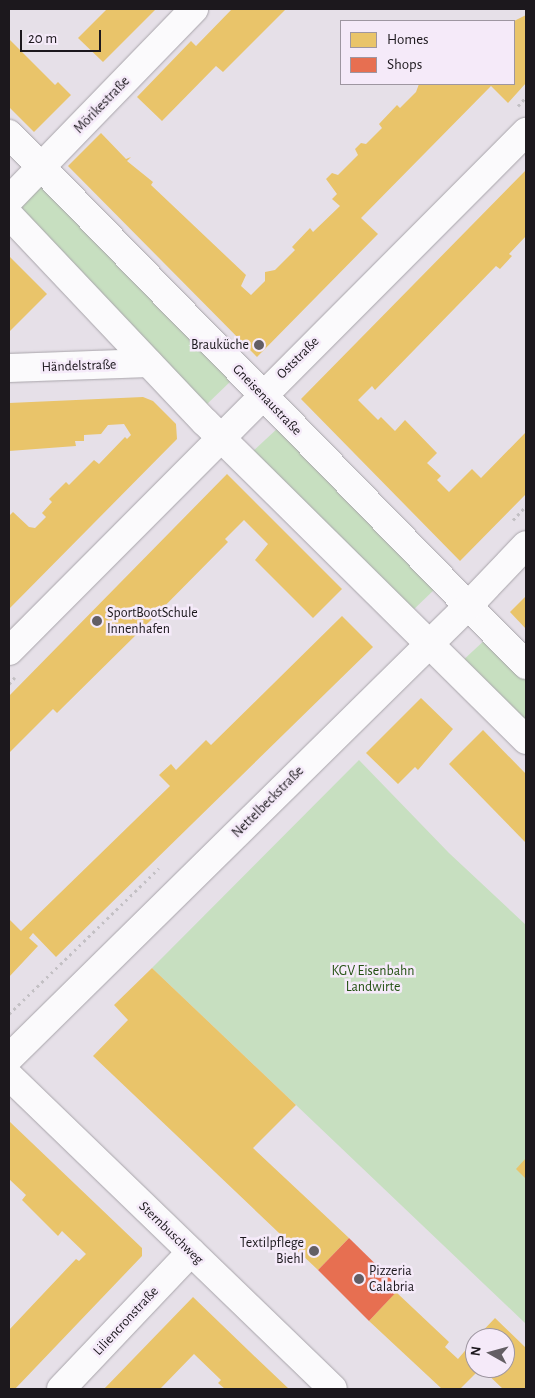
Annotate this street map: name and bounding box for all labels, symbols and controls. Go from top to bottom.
scale bar [22,20,104,52]
legend [340,20,515,85]
text: 20 m [28,31,57,46]
text: Homes [387,32,429,47]
text: Shops [387,57,422,72]
street label: Mörikestraße [71,73,133,137]
street label: Oststraße [273,333,323,383]
place label: Brauküche [191,337,249,353]
marker: Brauküche [253,339,265,351]
street label: Händelstraße [41,356,117,376]
street label: Gneisenaustraße [229,361,305,439]
place label: SportBootSchule Innenhafen [107,605,198,638]
marker: SportBootSchule Innenhafen [91,615,103,627]
street label: Nettelbeckstraße [229,763,307,841]
park label: KGV Eisenbahn Landwirte [332,963,414,996]
street label: Sternbuschweg [135,1198,207,1268]
place label: Textilpflege Biehl [240,1235,304,1268]
marker: Textilpflege Biehl [308,1245,320,1257]
place label: Pizzeria Calabria [369,1263,414,1295]
marker: Pizzeria Calabria [353,1273,365,1285]
street label: Liliencronstraße [90,1283,162,1359]
north arrow [465,1328,515,1378]
text: N [469,1346,484,1357]

